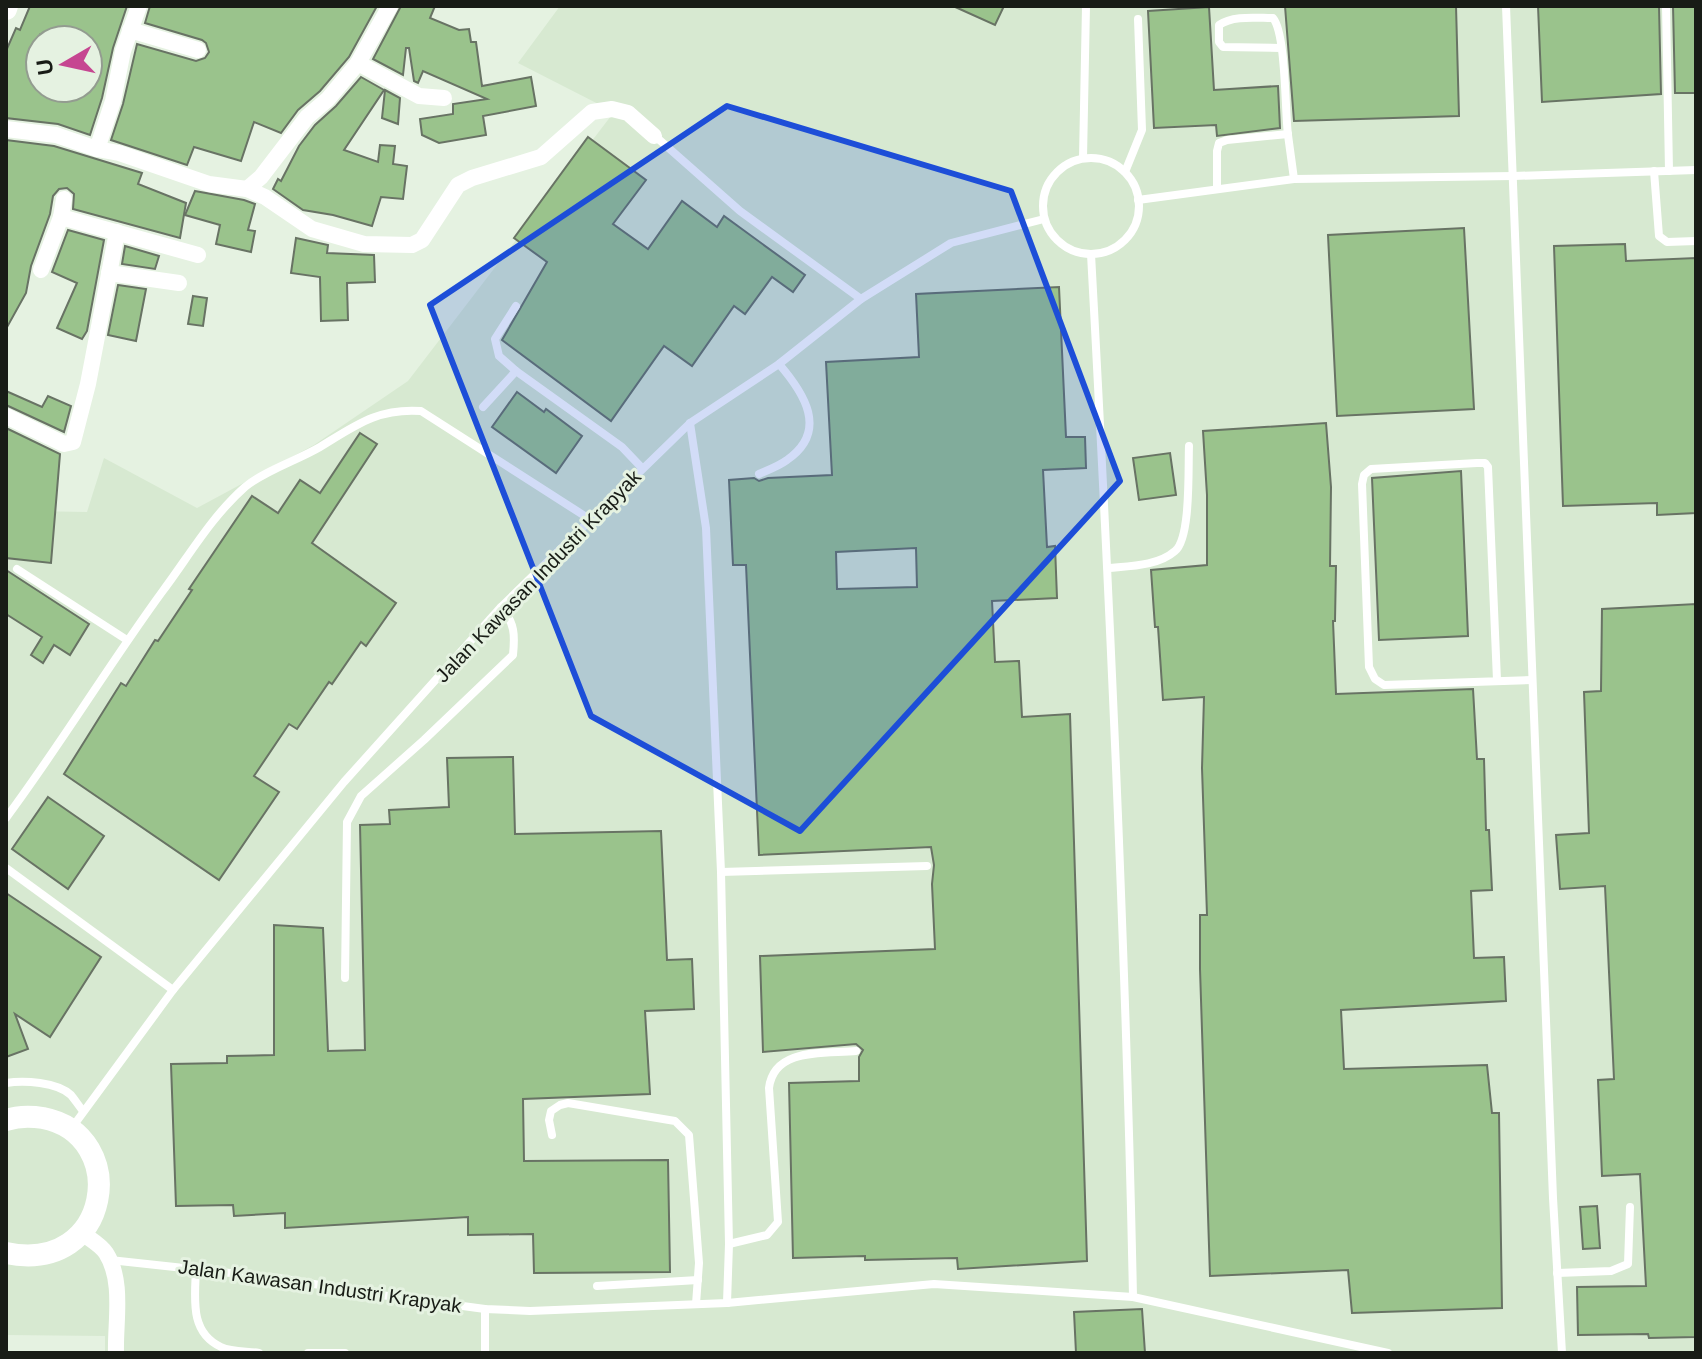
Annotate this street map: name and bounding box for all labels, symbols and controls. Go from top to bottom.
north arrow [24,24,104,104]
text: U [31,57,58,77]
street label: Jalan Kawasan Industri Krapyak [431,465,646,686]
street label: Jalan Kawasan Industri Krapyak [177,1255,464,1317]

